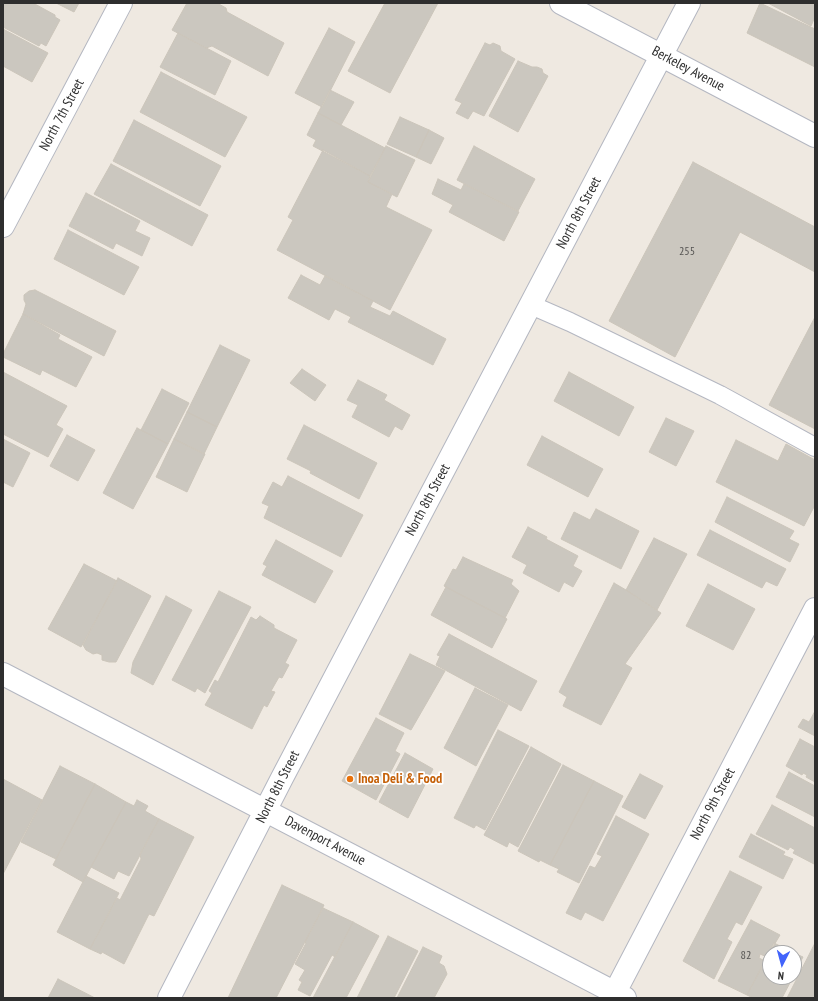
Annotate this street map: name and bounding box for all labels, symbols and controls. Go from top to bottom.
street label: Berkeley Avenue [649,43,727,95]
street label: North 7th Street [36,76,88,154]
street label: North 8th Street [553,174,605,252]
house number: 255 [679,245,695,259]
street label: North 8th Street [402,461,454,539]
street label: North 8th Street [253,748,303,826]
street label: North 9th Street [687,765,739,843]
place label: Inoa Deli & Food [358,771,442,787]
marker: Inoa Deli & Food [345,774,355,784]
street label: Davenport Avenue [282,813,368,869]
north arrow [762,945,802,985]
house number: 82 [741,949,751,963]
text: N [777,969,785,983]

